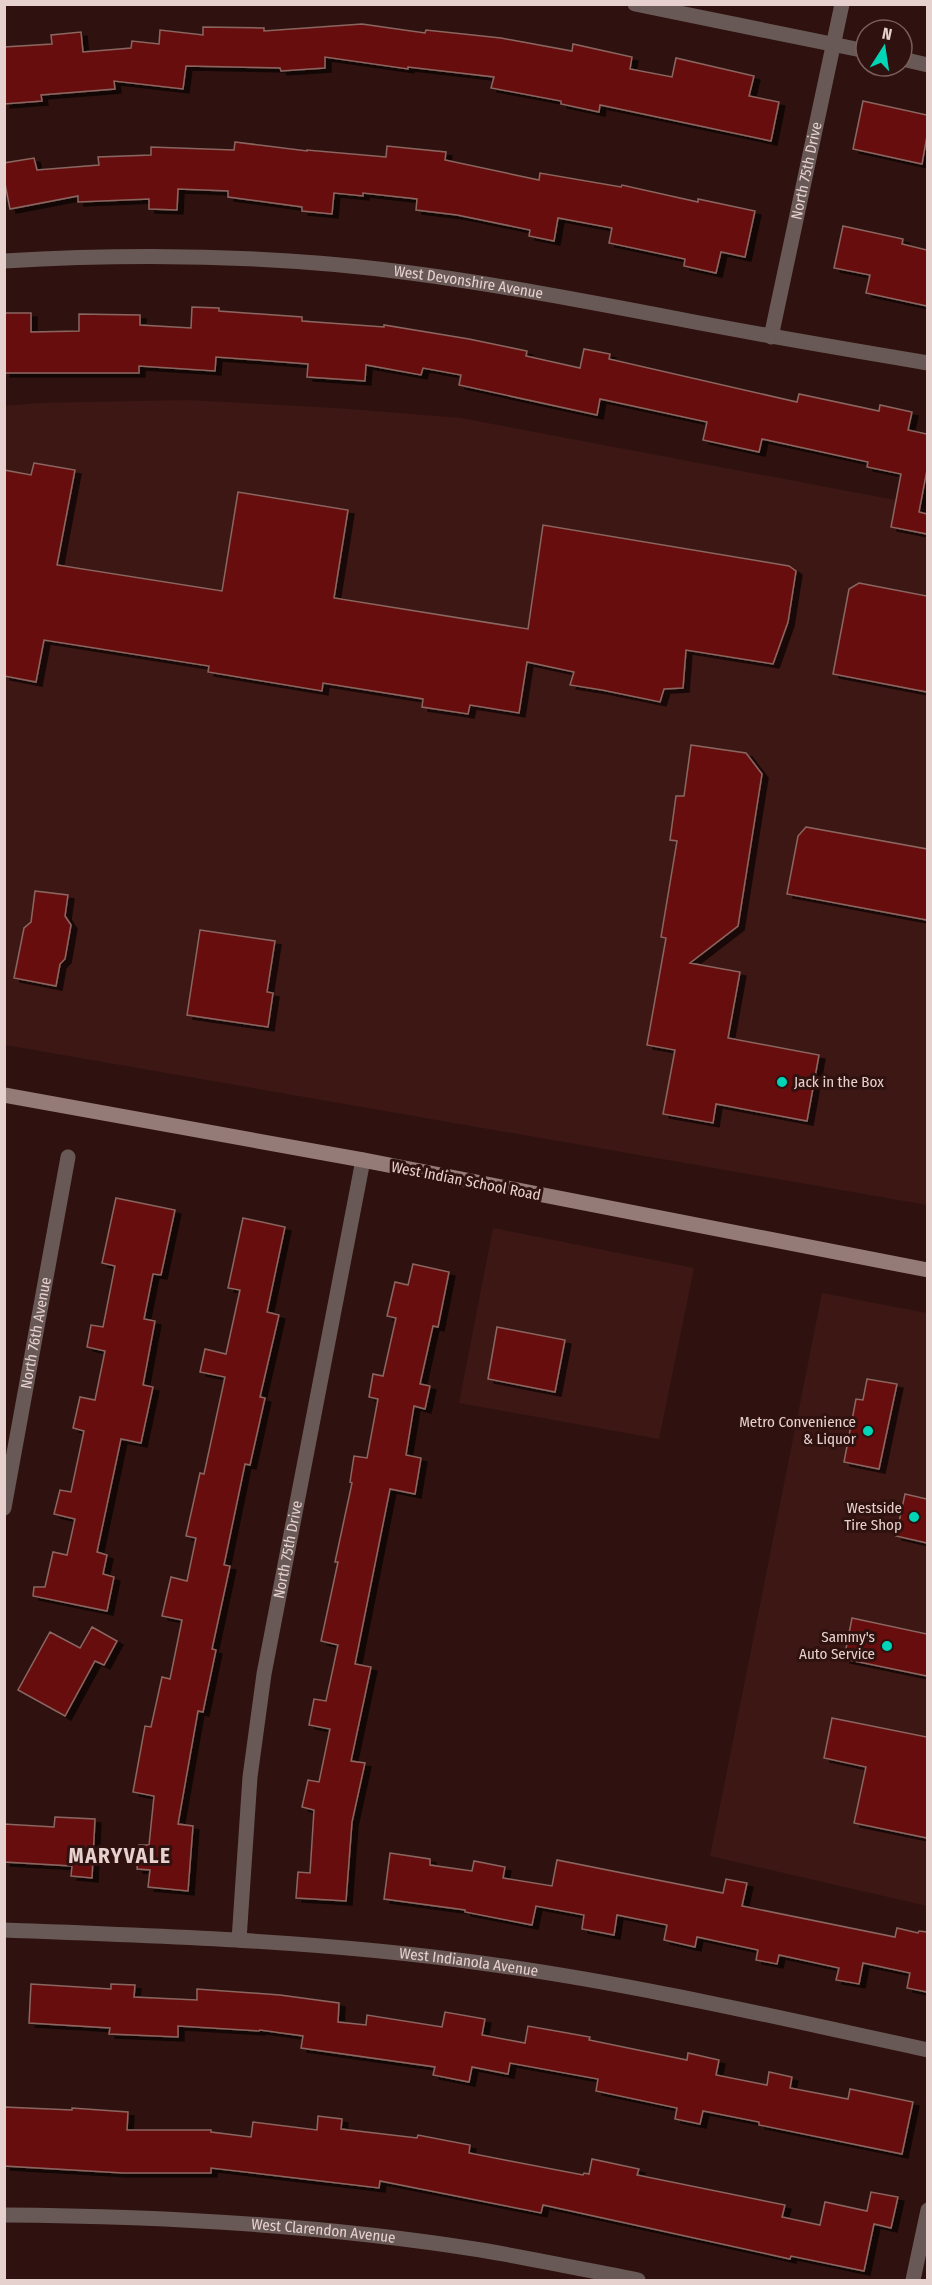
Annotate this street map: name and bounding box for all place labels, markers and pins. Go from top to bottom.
place label: Jack in the Box [794,1073,884,1091]
marker: Jack in the Box [775,1075,789,1089]
place label: Metro Convenience & Liquor [739,1413,857,1448]
marker: Metro Convenience & Liquor [861,1424,875,1438]
place label: Westside Tire Shop [844,1499,902,1534]
marker: Westside Tire Shop [907,1510,921,1524]
place label: Sammy's Auto Service [799,1628,875,1663]
marker: Sammy's Auto Service [880,1639,894,1653]

